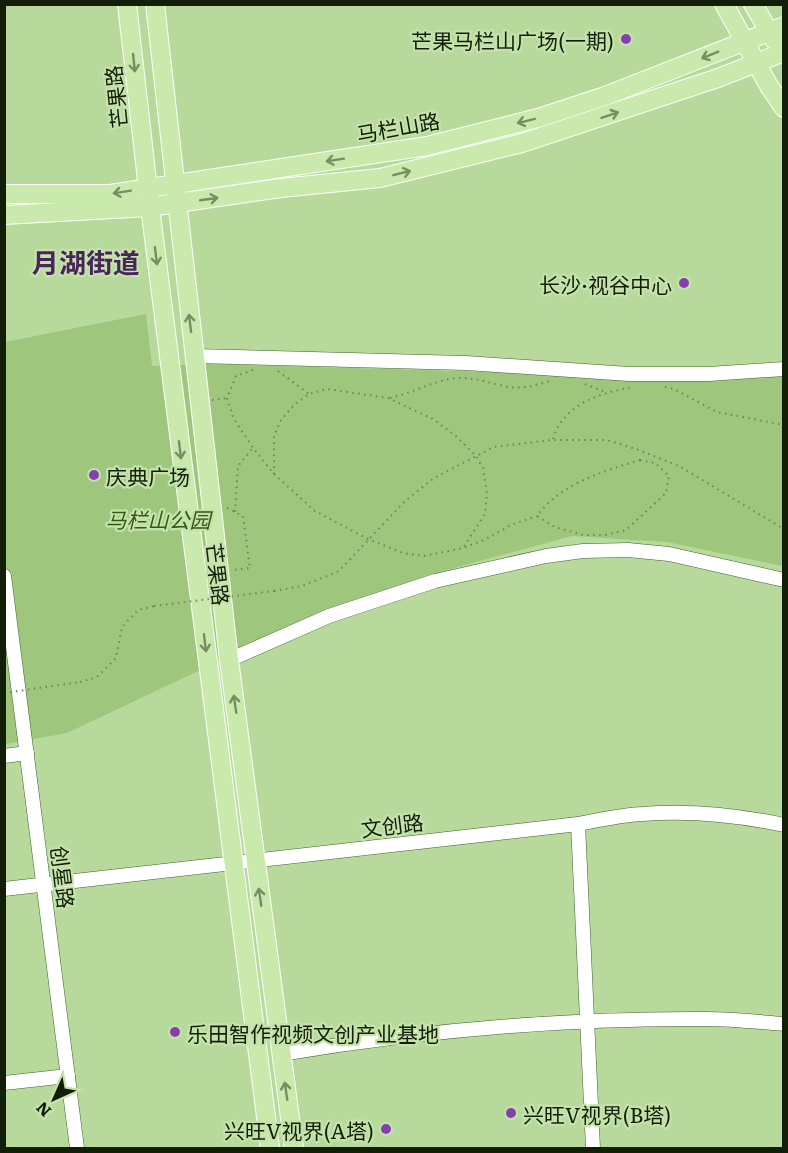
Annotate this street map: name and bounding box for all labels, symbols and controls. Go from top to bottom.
place label: 芒果马栏山广场(一期) [411,24,614,55]
marker: 芒果马栏山广场(一期) [619,32,633,46]
one-way arrow [701,50,719,61]
one-way arrow [129,52,140,72]
street label: 芒果路 [96,64,134,130]
street label: 马栏山路 [354,103,442,149]
one-way arrow [600,109,619,120]
one-way arrow [517,116,536,127]
one-way arrow [326,154,346,165]
one-way arrow [392,166,411,178]
one-way arrow [112,187,132,198]
one-way arrow [199,193,219,204]
district label: 月湖街道 [32,241,140,281]
one-way arrow [151,246,162,266]
place label: 长沙·视谷中心 [539,268,672,299]
marker: 长沙·视谷中心 [677,276,691,290]
one-way arrow [184,313,195,333]
one-way arrow [175,439,186,459]
place label: 庆典广场 [106,460,190,491]
marker: 庆典广场 [87,468,101,482]
park label: 马栏山公园 [106,503,213,534]
street label: 芒果路 [200,541,238,607]
one-way arrow [200,633,211,653]
one-way arrow [229,695,240,714]
street label: 文创路 [359,805,425,843]
street label: 创星路 [45,844,83,910]
one-way arrow [255,888,266,908]
place label: 乐田智作视频文创产业基地 [187,1017,439,1048]
marker: 乐田智作视频文创产业基地 [168,1025,182,1039]
north arrow [24,1069,84,1129]
one-way arrow [281,1081,292,1101]
text: N [29,1097,56,1124]
place label: 兴旺V视界(B塔) [523,1098,671,1129]
marker: 兴旺V视界(B塔) [504,1106,518,1120]
place label: 兴旺V视界(A塔) [224,1114,374,1145]
marker: 兴旺V视界(A塔) [379,1122,393,1136]

